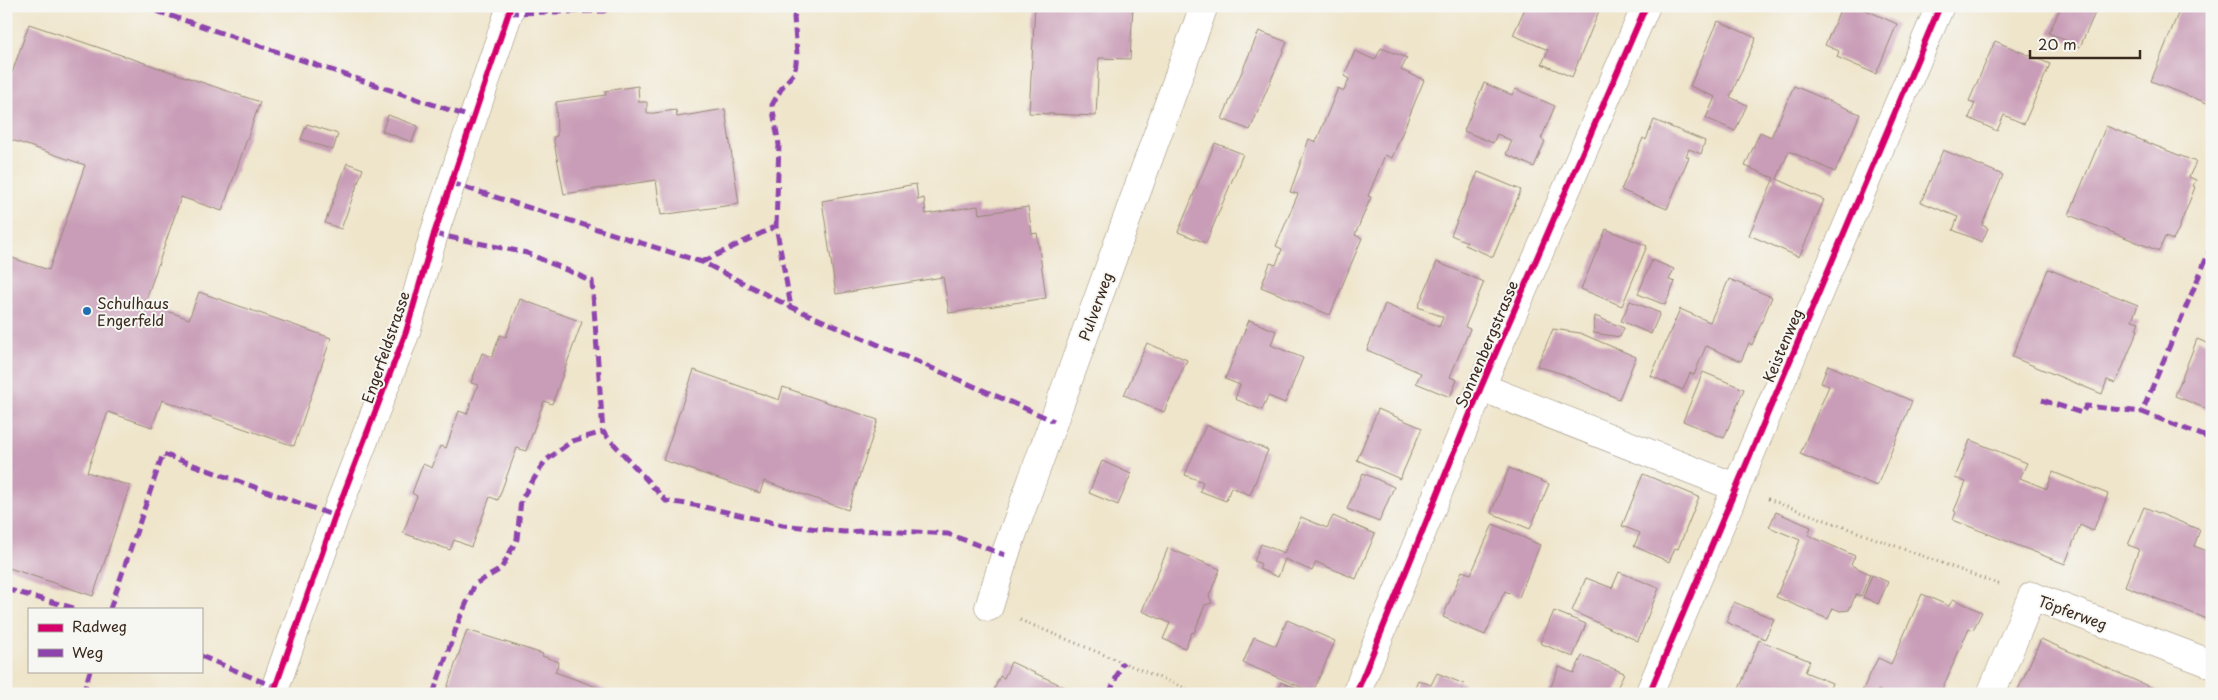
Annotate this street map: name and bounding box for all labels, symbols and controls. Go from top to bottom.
scale bar [2030,28,2140,60]
text: 20 m [2038,32,2077,55]
street label: Pulverweg [1072,268,1118,344]
street label: Sonnenbergstrasse [1449,277,1523,411]
street label: Engerfeldstrasse [355,288,415,406]
place label: Schulhaus Engerfeld [97,291,169,331]
street label: Keistenweg [1756,304,1808,386]
marker: Schulhaus Engerfeld [81,305,93,317]
street label: Töpferweg [2035,589,2111,635]
legend [28,608,202,672]
text: Radweg [72,614,127,637]
text: Weg [72,640,103,663]

